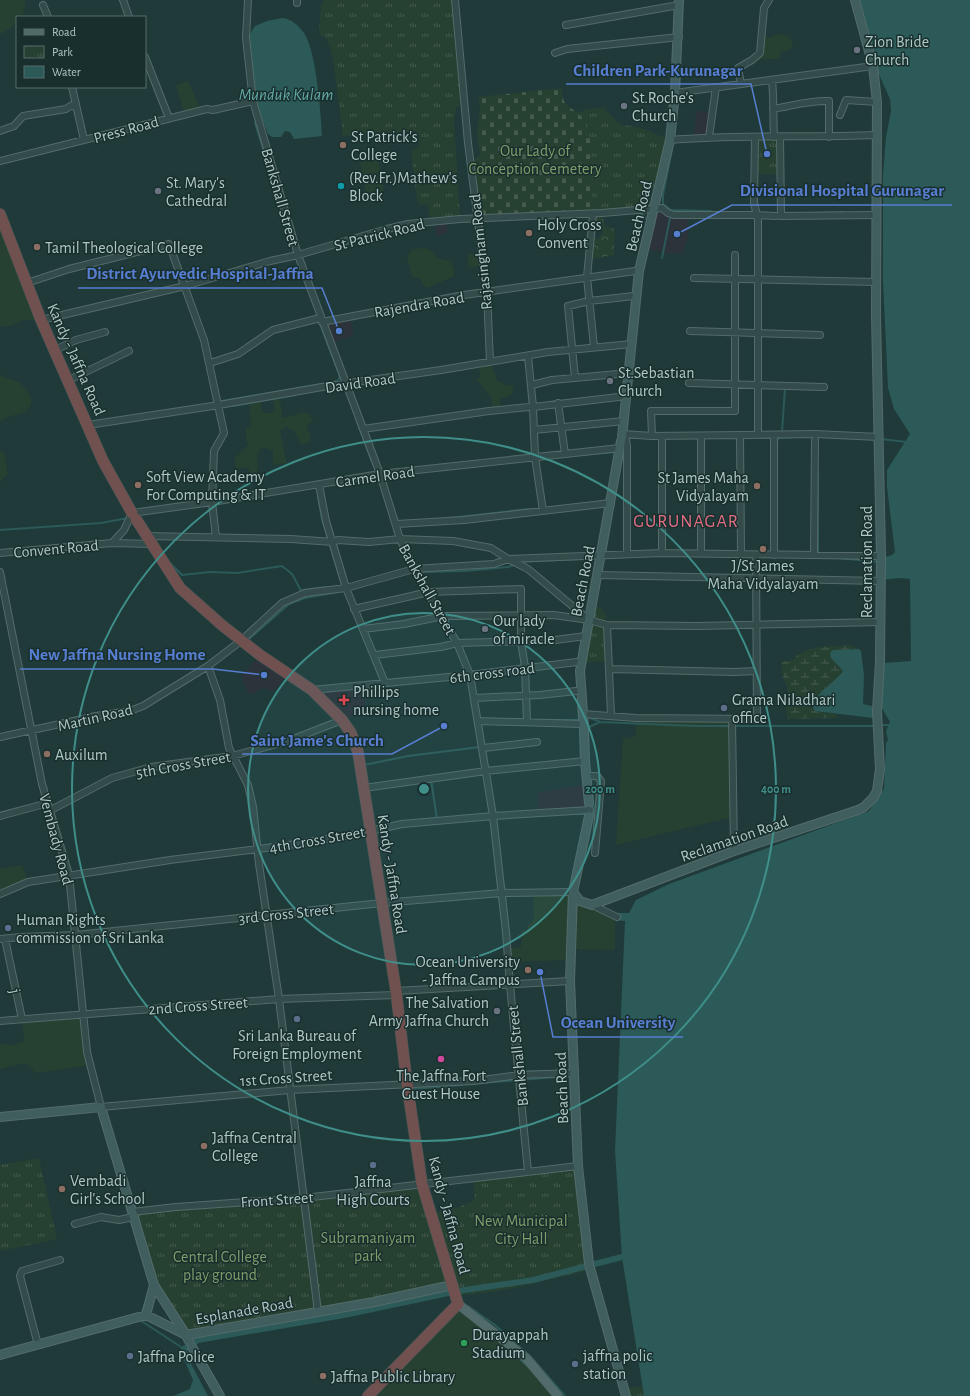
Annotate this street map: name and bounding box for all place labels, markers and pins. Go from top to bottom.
place label: Zion Bride Church [865,34,929,68]
marker: Zion Bride Church [852,45,862,55]
callout: Children Park-Kurunagar [566,55,751,84]
place label: St.Roche's Church [632,90,694,124]
marker: St.Roche's Church [619,101,629,111]
place label: St Patrick's College [351,129,418,163]
marker: St Patrick's College [338,140,348,150]
place label: (Rev.Fr.)Mathew's Block [349,170,457,204]
place label: St. Mary's Cathedral [166,175,227,209]
callout: Divisional Hospital Gurunagar [732,176,952,205]
marker: (Rev.Fr.)Mathew's Block [336,181,346,191]
marker: St. Mary's Cathedral [153,186,163,196]
place label: Holy Cross Convent [537,217,602,251]
marker: Holy Cross Convent [524,228,534,238]
place label: Tamil Theological College [45,240,203,256]
marker: Tamil Theological College [32,242,42,252]
callout: District Ayurvedic Hospital-Jaffna [78,259,322,288]
place label: St.Sebastian Church [618,365,694,399]
marker: St.Sebastian Church [605,376,615,386]
place label: Soft View Academy For Computing & IT [146,469,266,503]
place label: St James Maha Vidyalayam [658,470,749,505]
marker: Soft View Academy For Computing & IT [133,480,143,490]
marker: St James Maha Vidyalayam [752,481,762,491]
marker: J/St James Maha Vidyalayam [758,544,768,554]
place label: J/St James Maha Vidyalayam [707,558,819,593]
place label: Our lady of miracle [493,613,555,647]
marker: Our lady of miracle [480,624,490,634]
callout: New Jaffna Nursing Home [20,640,213,669]
place label: Phillips nursing home [353,684,439,718]
place label: Grama Niladhari office [732,692,835,726]
marker: Phillips nursing home [338,694,350,706]
marker: Grama Niladhari office [719,703,729,713]
callout: Saint Jame's Church [242,725,392,754]
place label: Auxilum [55,747,108,763]
marker: Auxilum [42,749,52,759]
centre of rings [417,782,431,796]
place label: Human Rights commission of Sri Lanka [16,912,164,946]
marker: Human Rights commission of Sri Lanka [3,923,13,933]
place label: Ocean University - Jaffna Campus [416,954,520,988]
marker: Ocean University - Jaffna Campus [523,965,533,975]
place label: The Salvation Army Jaffna Church [369,995,489,1030]
marker: The Salvation Army Jaffna Church [492,1006,502,1016]
callout: Ocean University [553,1008,683,1037]
marker: Sri Lanka Bureau of Foreign Employment [292,1014,302,1024]
place label: Sri Lanka Bureau of Foreign Employment [232,1028,362,1063]
marker: The Jaffna Fort Guest House [436,1054,446,1064]
place label: The Jaffna Fort Guest House [396,1068,486,1102]
place label: Jaffna Central College [212,1130,297,1164]
marker: Jaffna Central College [199,1141,209,1151]
marker: Jaffna High Courts [368,1160,378,1170]
place label: Vembadi Girl's School [70,1173,145,1207]
place label: Jaffna High Courts [336,1174,410,1208]
marker: Vembadi Girl's School [57,1184,67,1194]
place label: Durayappah Stadium [472,1327,549,1361]
marker: Durayappah Stadium [459,1338,469,1348]
place label: jaffna polic station [583,1348,652,1382]
place label: Jaffna Police [138,1349,215,1365]
marker: Jaffna Police [125,1351,135,1361]
marker: jaffna polic station [570,1359,580,1369]
place label: Jaffna Public Library [331,1369,455,1386]
marker: Jaffna Public Library [318,1371,328,1381]

